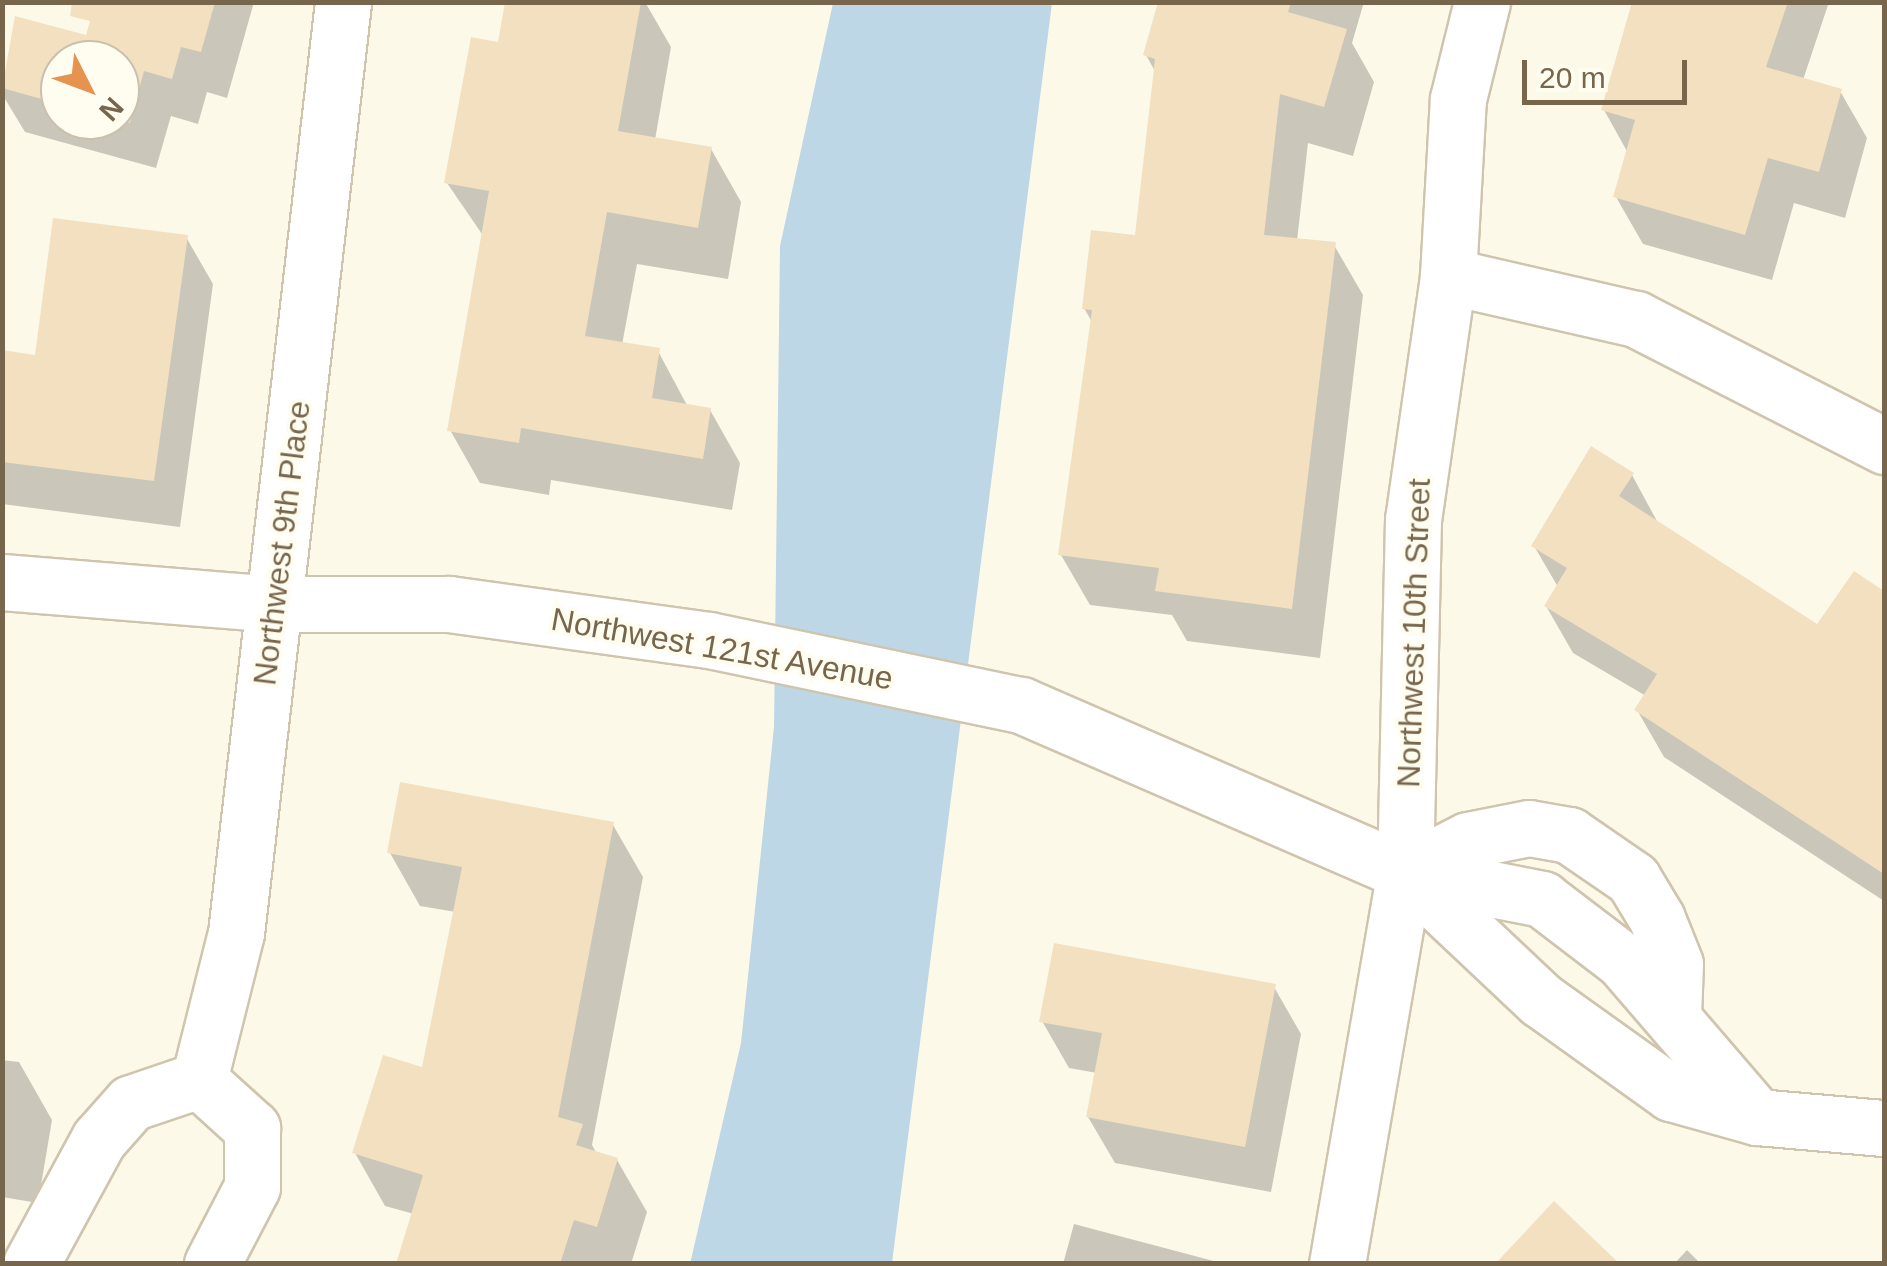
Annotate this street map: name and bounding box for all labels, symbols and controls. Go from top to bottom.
north arrow [40,40,140,140]
scale bar [1527,40,1692,102]
text: 20 m [1539,61,1606,94]
text: N [93,91,129,127]
street label: Northwest 9th Place [245,399,319,687]
street label: Northwest 10th Street [1389,478,1439,788]
street label: Northwest 121st Avenue [547,600,897,698]

